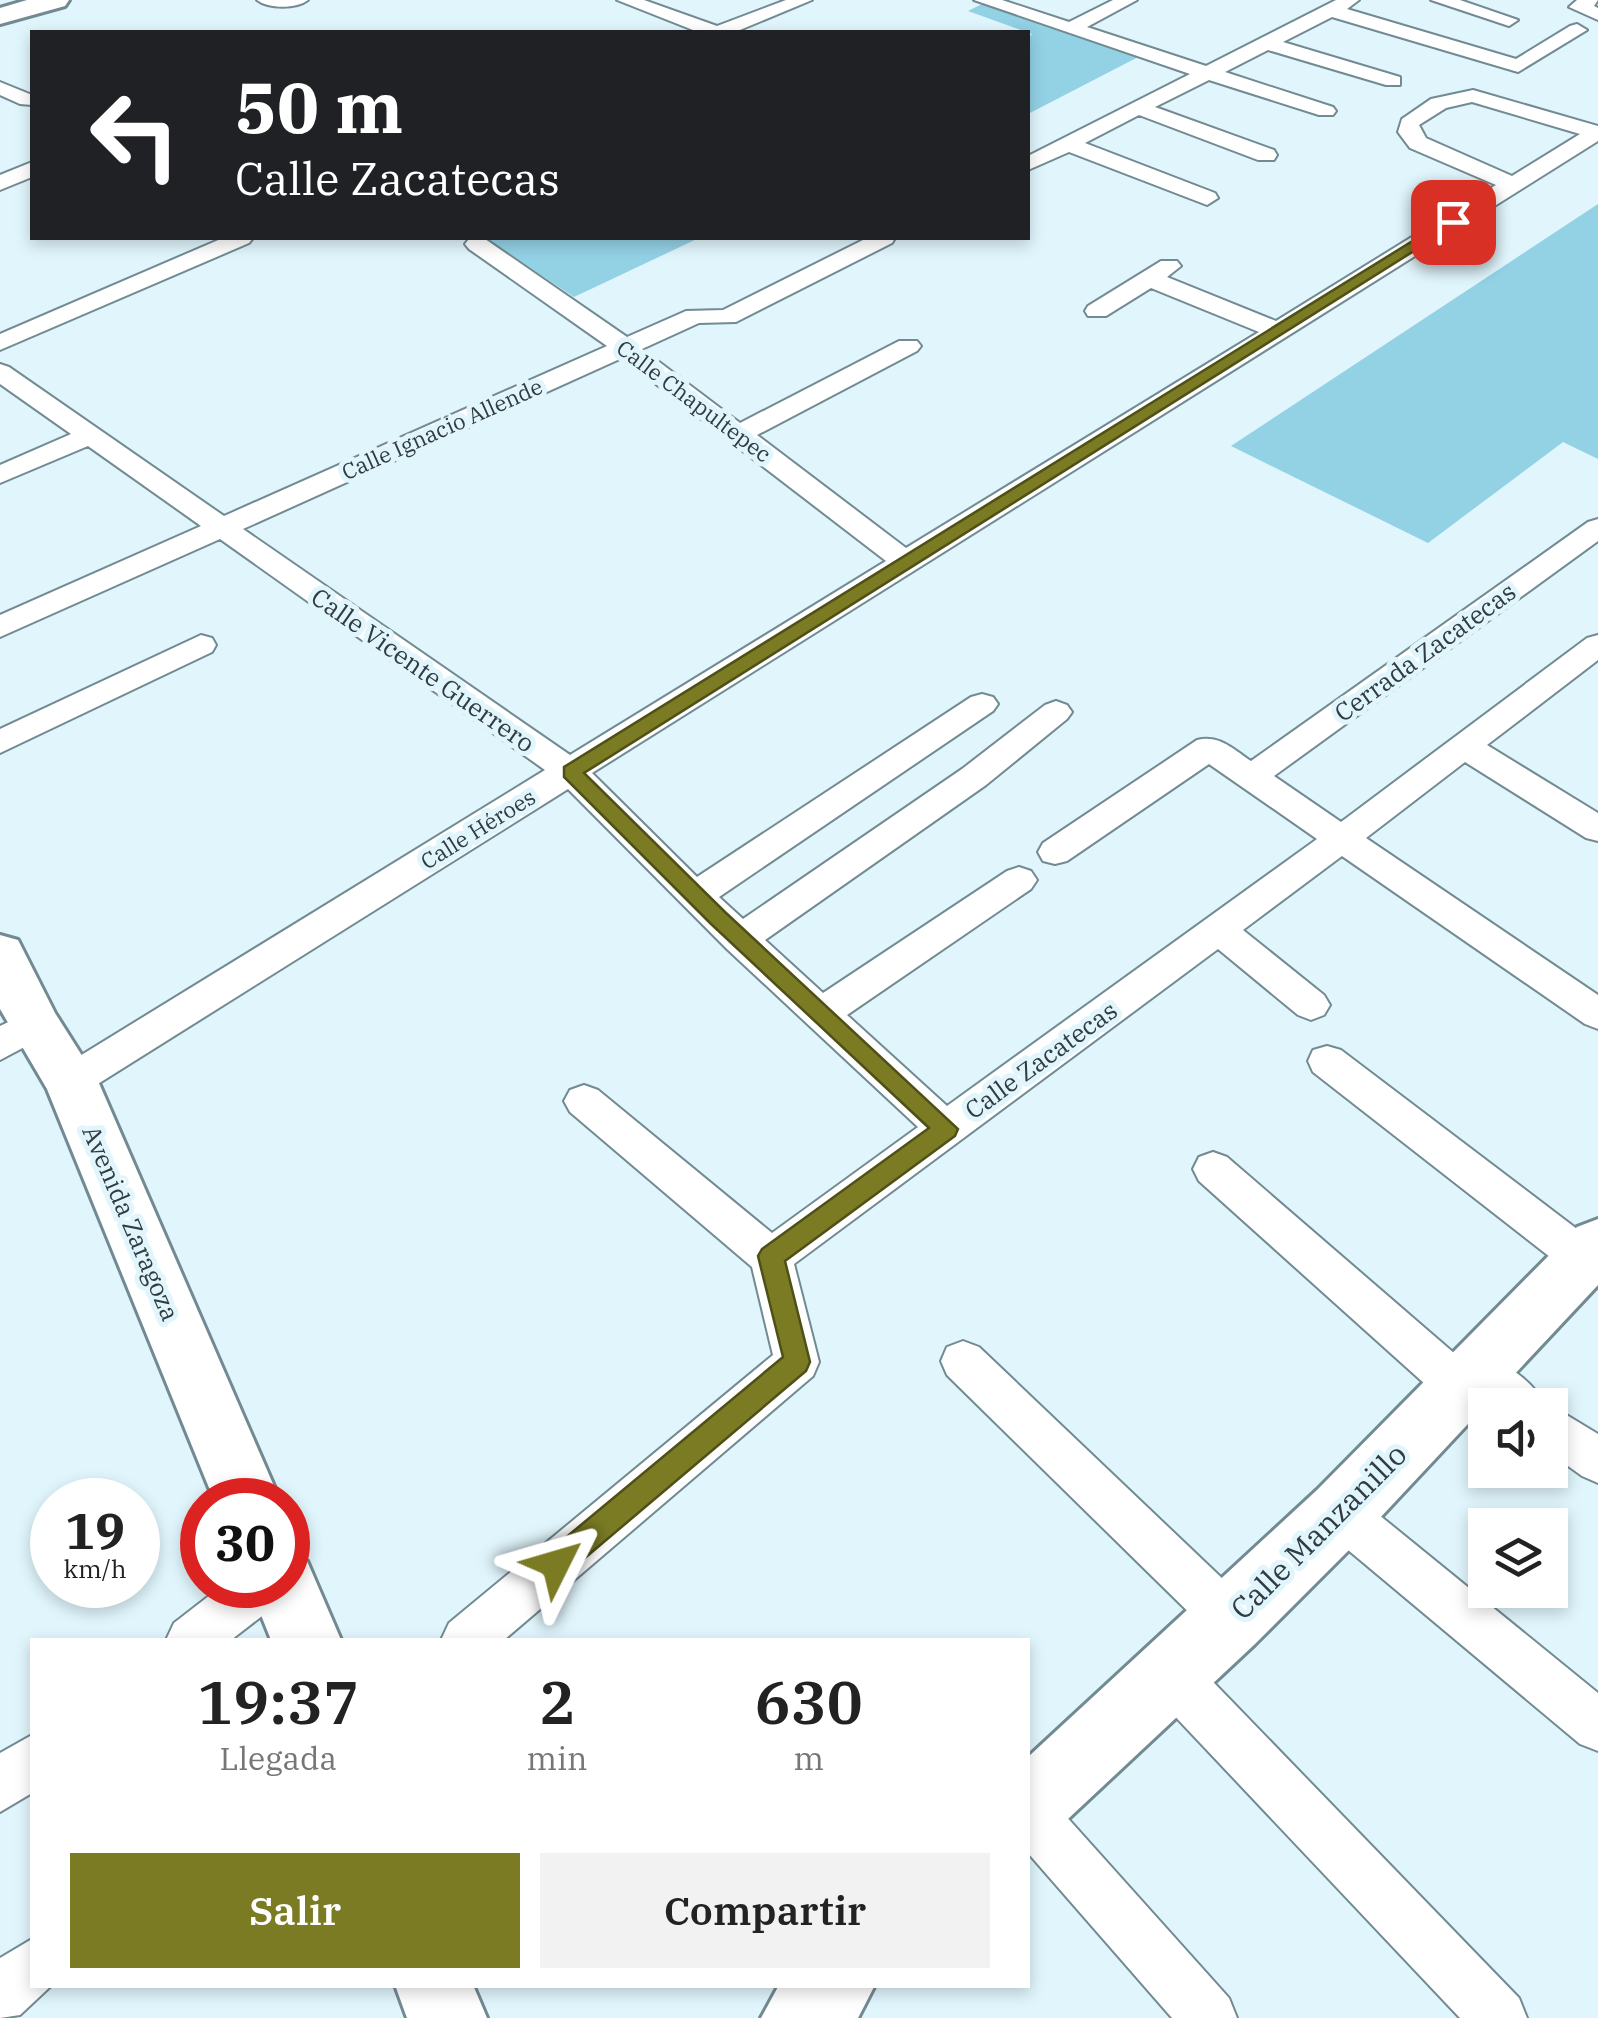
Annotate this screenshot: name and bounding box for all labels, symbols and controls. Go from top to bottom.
text: 50 m [235,61,403,152]
icon: left [70,70,200,200]
text: Calle Zacatecas [235,149,560,207]
pin [1411,180,1496,265]
icon: arrive [1426,195,1481,250]
street label: Calle Chapultepec [611,333,777,468]
street label: Calle Ignacio Allende [337,371,547,486]
street label: Cerrada Zacatecas [1327,575,1522,729]
street label: Calle Vicente Guerrero [305,580,541,759]
street label: Calle Héroes [415,782,541,875]
street label: Calle Zacatecas [958,993,1123,1126]
street label: Avenida Zaragoza [75,1120,188,1326]
map controls [1468,1388,1568,1608]
button: sound [1468,1388,1568,1488]
street label: Calle Manzanillo [1222,1435,1414,1627]
speed limit sign: 30 [180,1478,310,1608]
text: 19 [65,1498,125,1563]
button: layers [1468,1508,1568,1608]
position arrow [504,1512,608,1616]
text: km/h [63,1552,127,1585]
text: 19:37 [197,1662,359,1741]
text: 2 [539,1662,575,1741]
text: 630 [755,1662,863,1741]
text: Llegada [219,1737,337,1779]
text: min [526,1737,587,1779]
text: m [793,1737,824,1779]
button: Salir [70,1853,520,1968]
button: Compartir [540,1853,990,1968]

